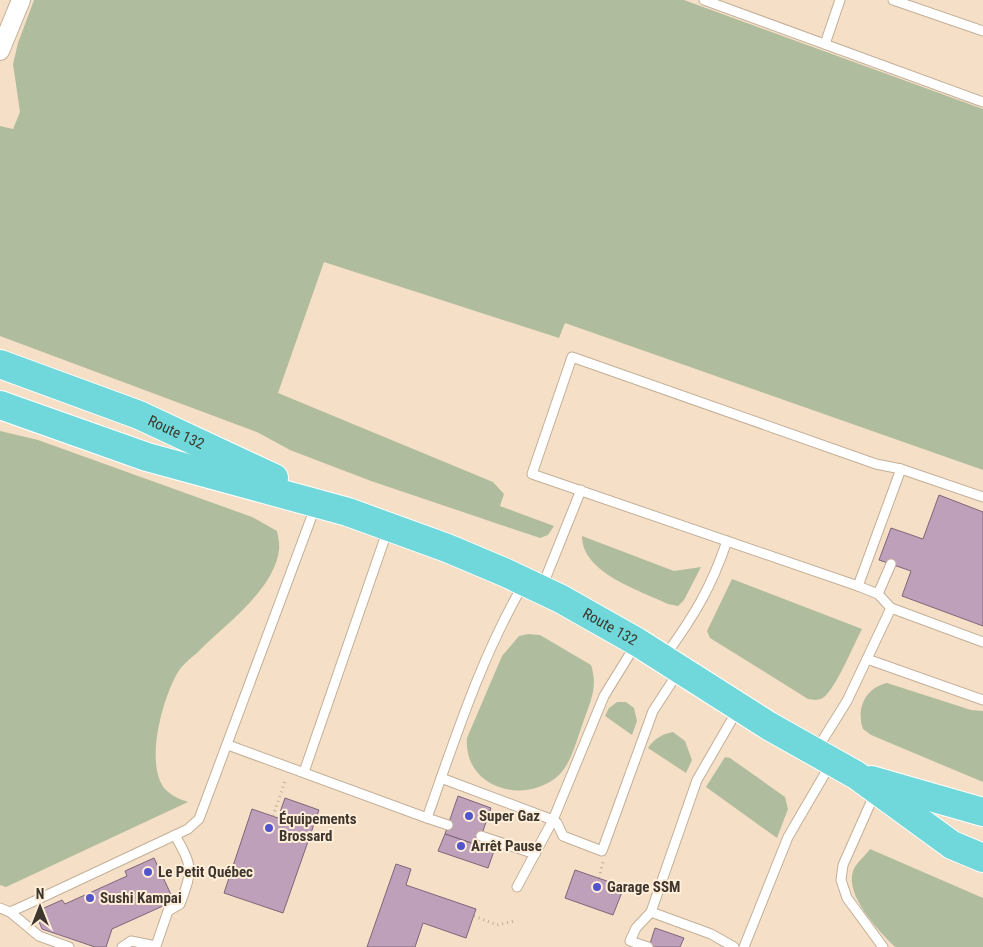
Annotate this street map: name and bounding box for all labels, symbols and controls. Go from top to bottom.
street label: Route 132 [145,411,207,453]
street label: Route 132 [580,604,641,649]
place label: Super Gaz [479,807,540,825]
place label: Équipements Brossard [279,810,357,845]
marker: Super Gaz [463,810,475,822]
marker: Équipements Brossard [263,822,275,834]
place label: Arrêt Pause [471,837,542,855]
marker: Arrêt Pause [455,840,467,852]
place label: Le Petit Québec [158,863,253,881]
marker: Le Petit Québec [142,866,154,878]
place label: Garage SSM [607,878,680,896]
marker: Garage SSM [591,881,603,893]
north arrow [15,882,65,932]
text: N [36,886,44,902]
place label: Sushi Kampai [100,889,182,907]
marker: Sushi Kampai [84,892,96,904]

